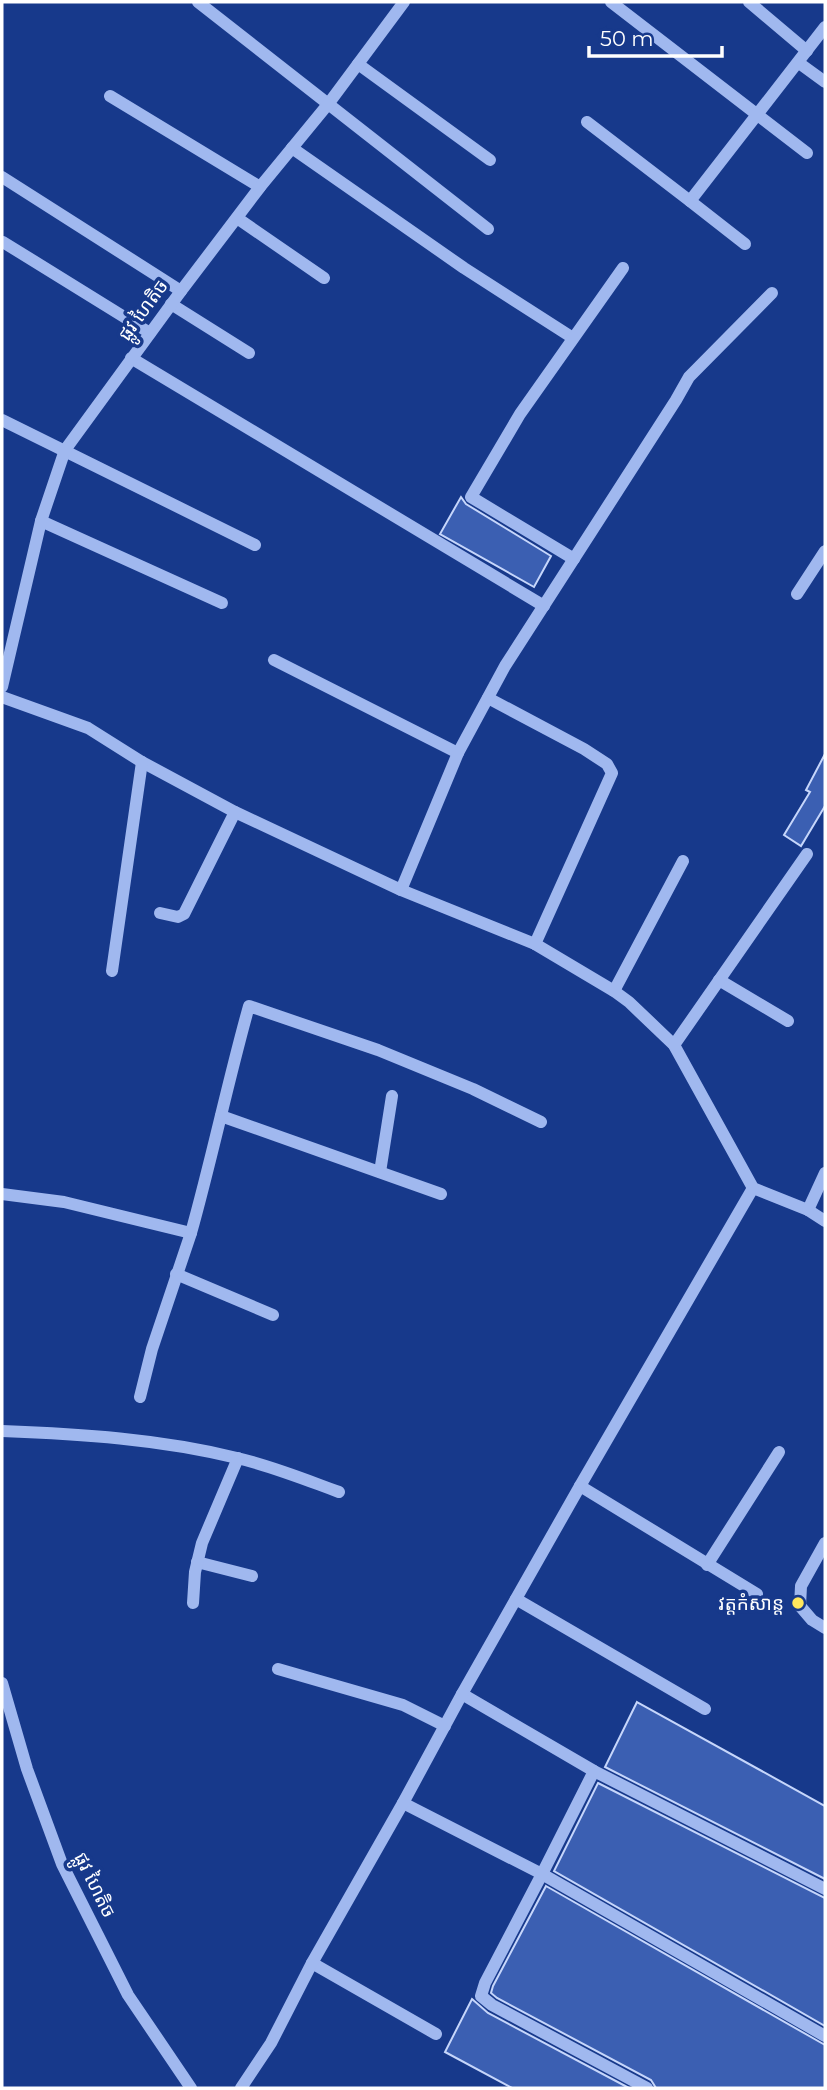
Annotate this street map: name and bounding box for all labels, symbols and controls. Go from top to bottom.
scale bar [589,14,722,58]
text: 50 m [600,26,654,51]
street label: ផ្លូវ ហៃតិច [113,275,177,348]
place label: វត្តកំសាន្ត [718,1592,784,1615]
marker: វត្តកំសាន្ត [790,1595,806,1611]
street label: ផ្លូវ ហៃតិច [64,1848,121,1924]

